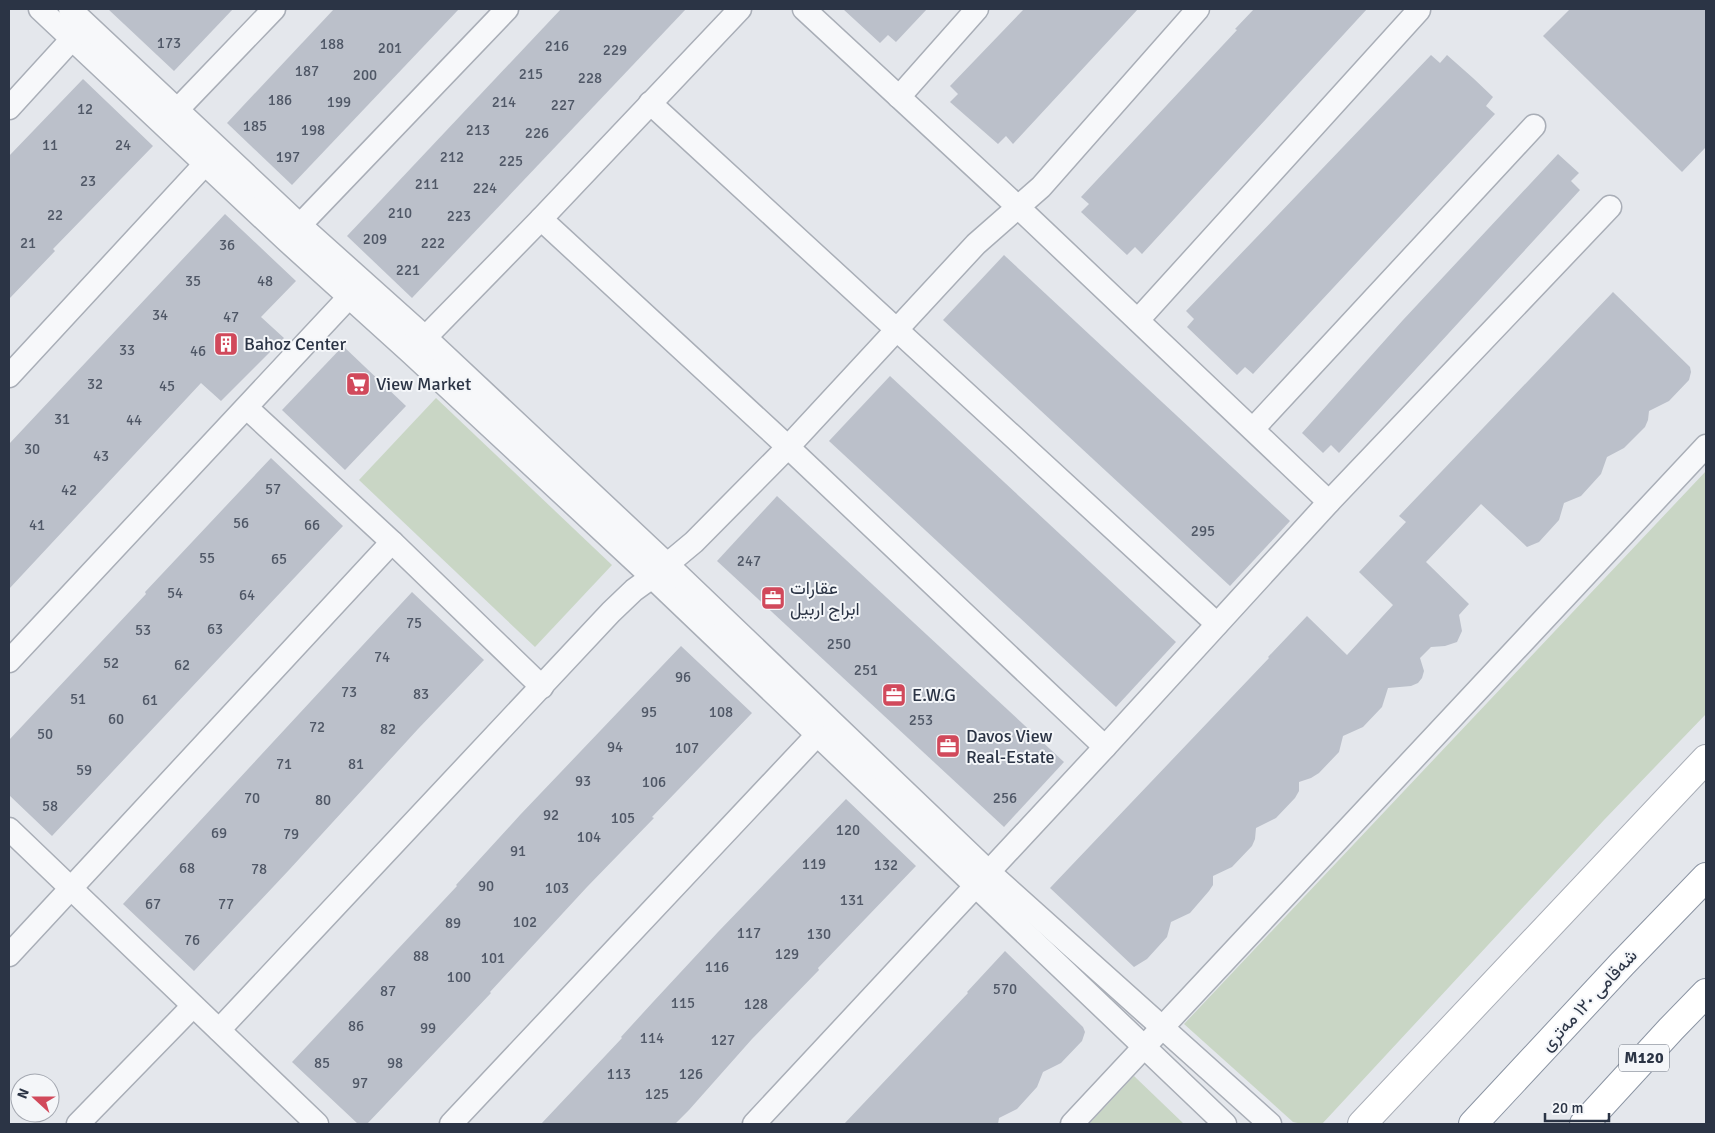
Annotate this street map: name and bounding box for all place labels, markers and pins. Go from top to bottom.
building icon: Bahoz Center [213,331,239,357]
place label: Bahoz Center [244,333,347,355]
supermarket icon: View Market [345,371,371,397]
place label: View Market [376,373,471,395]
place label: عقارات ابراج اربیل [790,577,860,621]
office icon: عقارات ابراج اربیل [760,585,786,611]
office icon: E.W.G [881,682,907,708]
place label: E.W.G [912,684,956,706]
place label: Davos View Real-Estate [966,725,1055,768]
office icon: Davos View Real-Estate [935,733,961,759]

